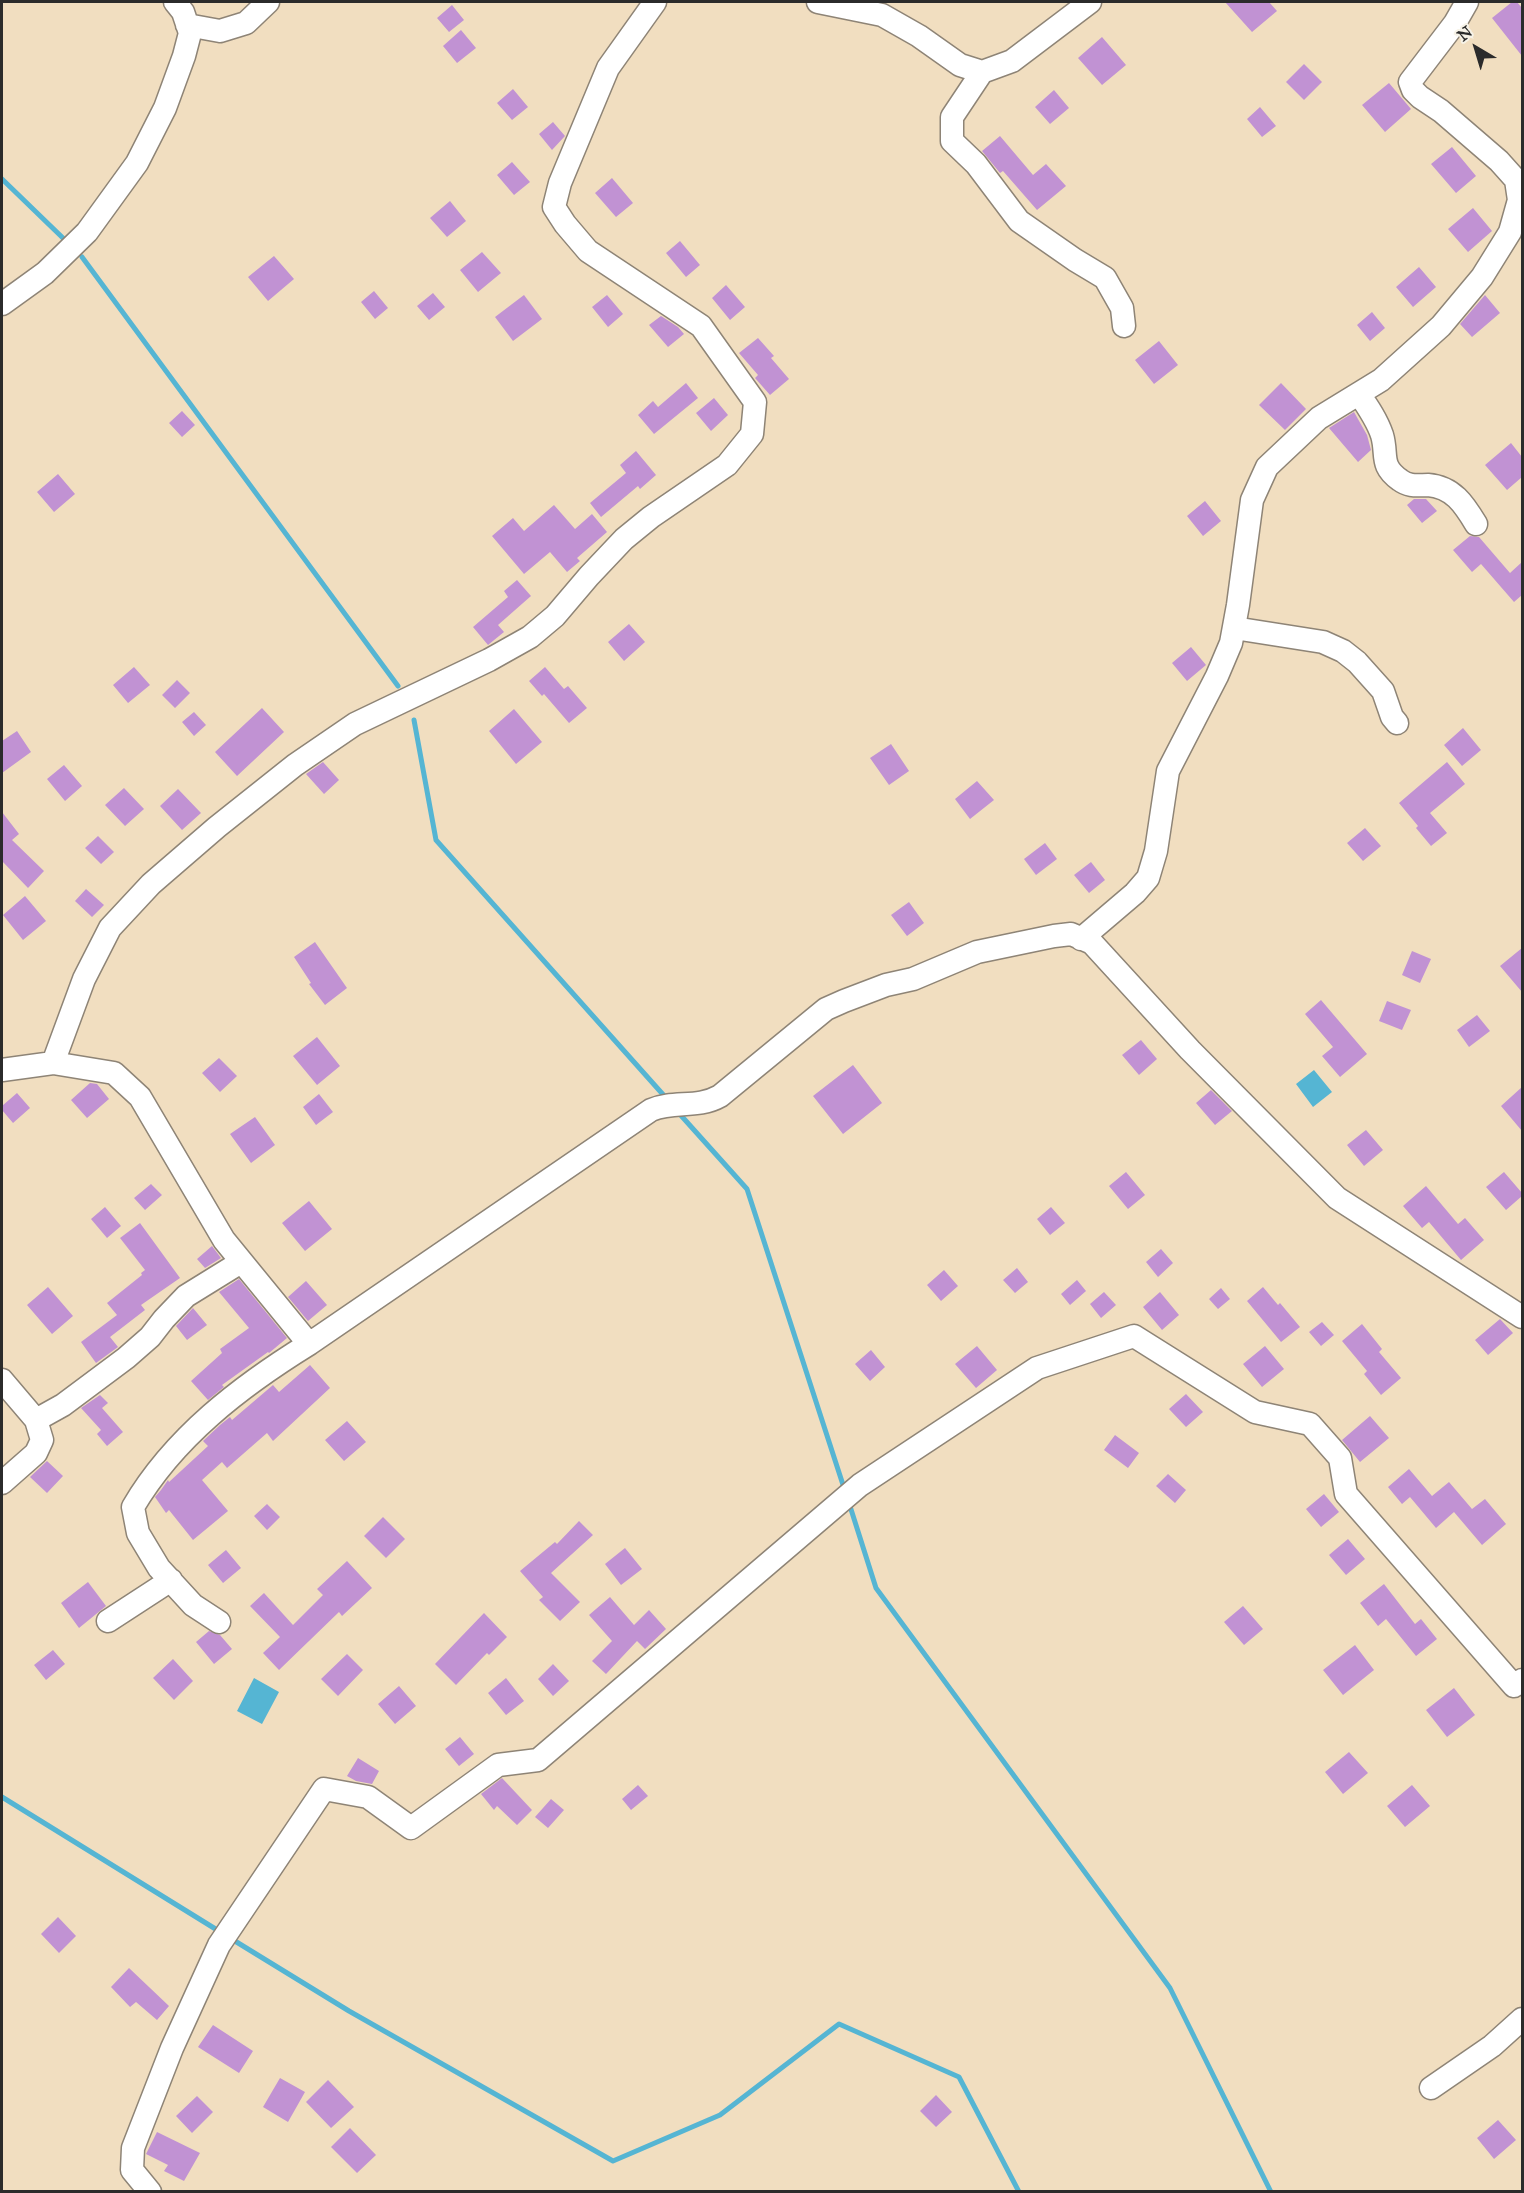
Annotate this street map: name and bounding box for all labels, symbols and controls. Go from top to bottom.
north arrow [1446,18,1506,78]
text: N [1453,22,1476,45]

